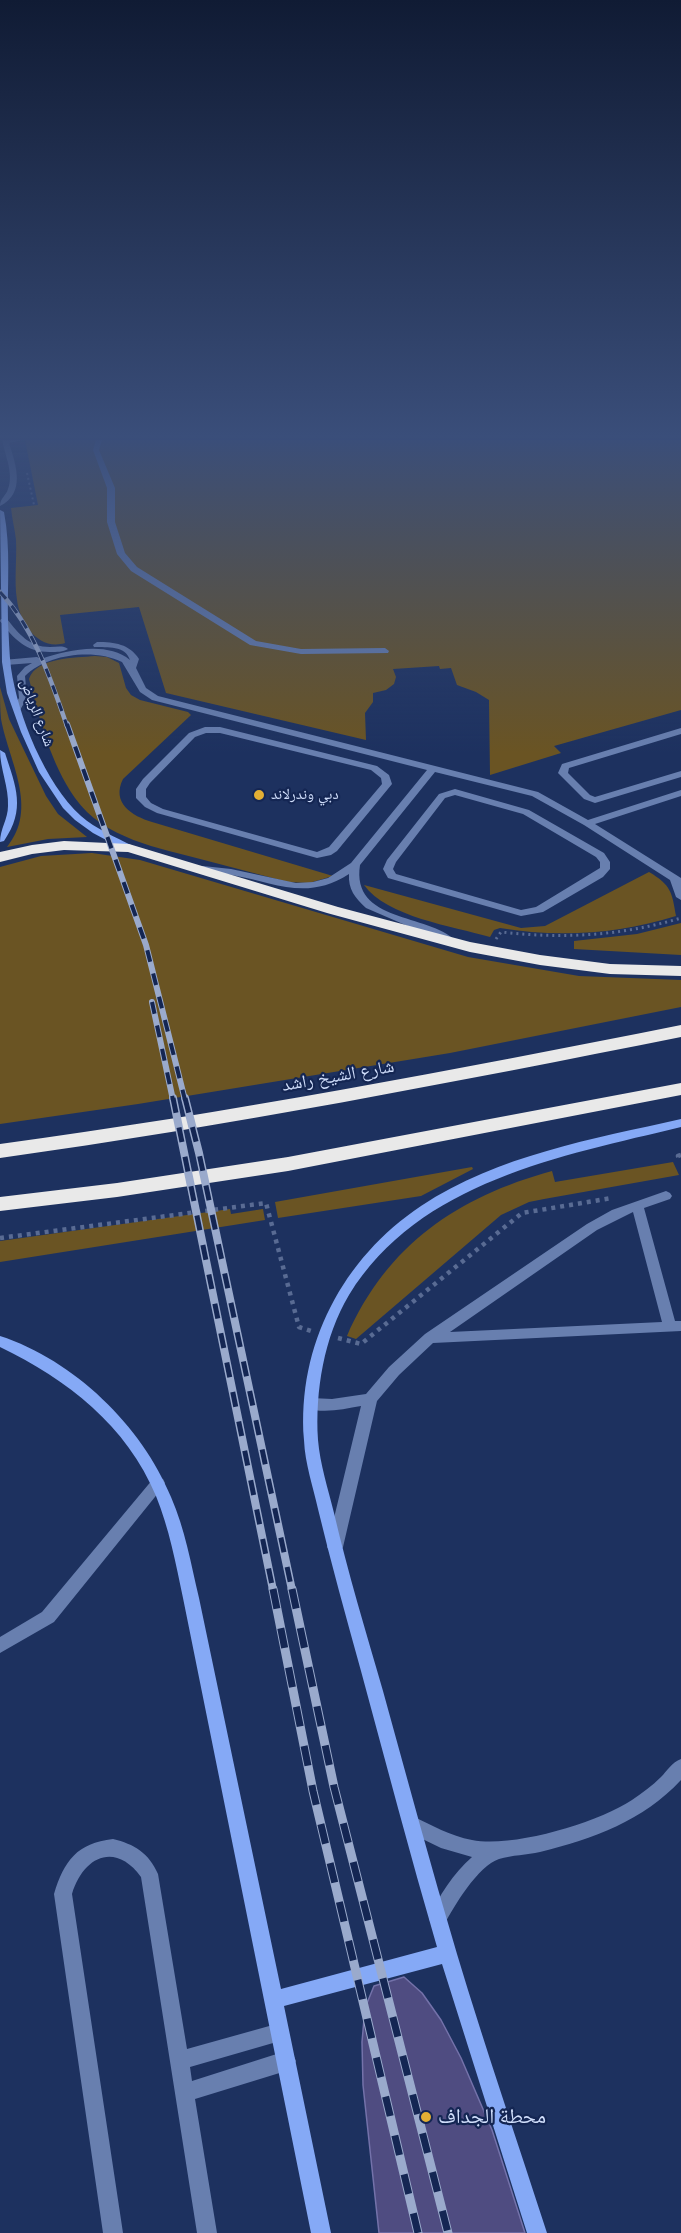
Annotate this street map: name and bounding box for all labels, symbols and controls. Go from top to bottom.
street label: شارع الرياض [16,677,58,749]
place label: دبي وندرلاند [271,786,339,804]
marker: دبي وندرلاند [252,788,266,802]
street label: شارع الشيخ راشد [280,1055,396,1097]
place label: محطة الجداف [438,2104,546,2130]
marker: محطة الجداف [419,2110,433,2124]

